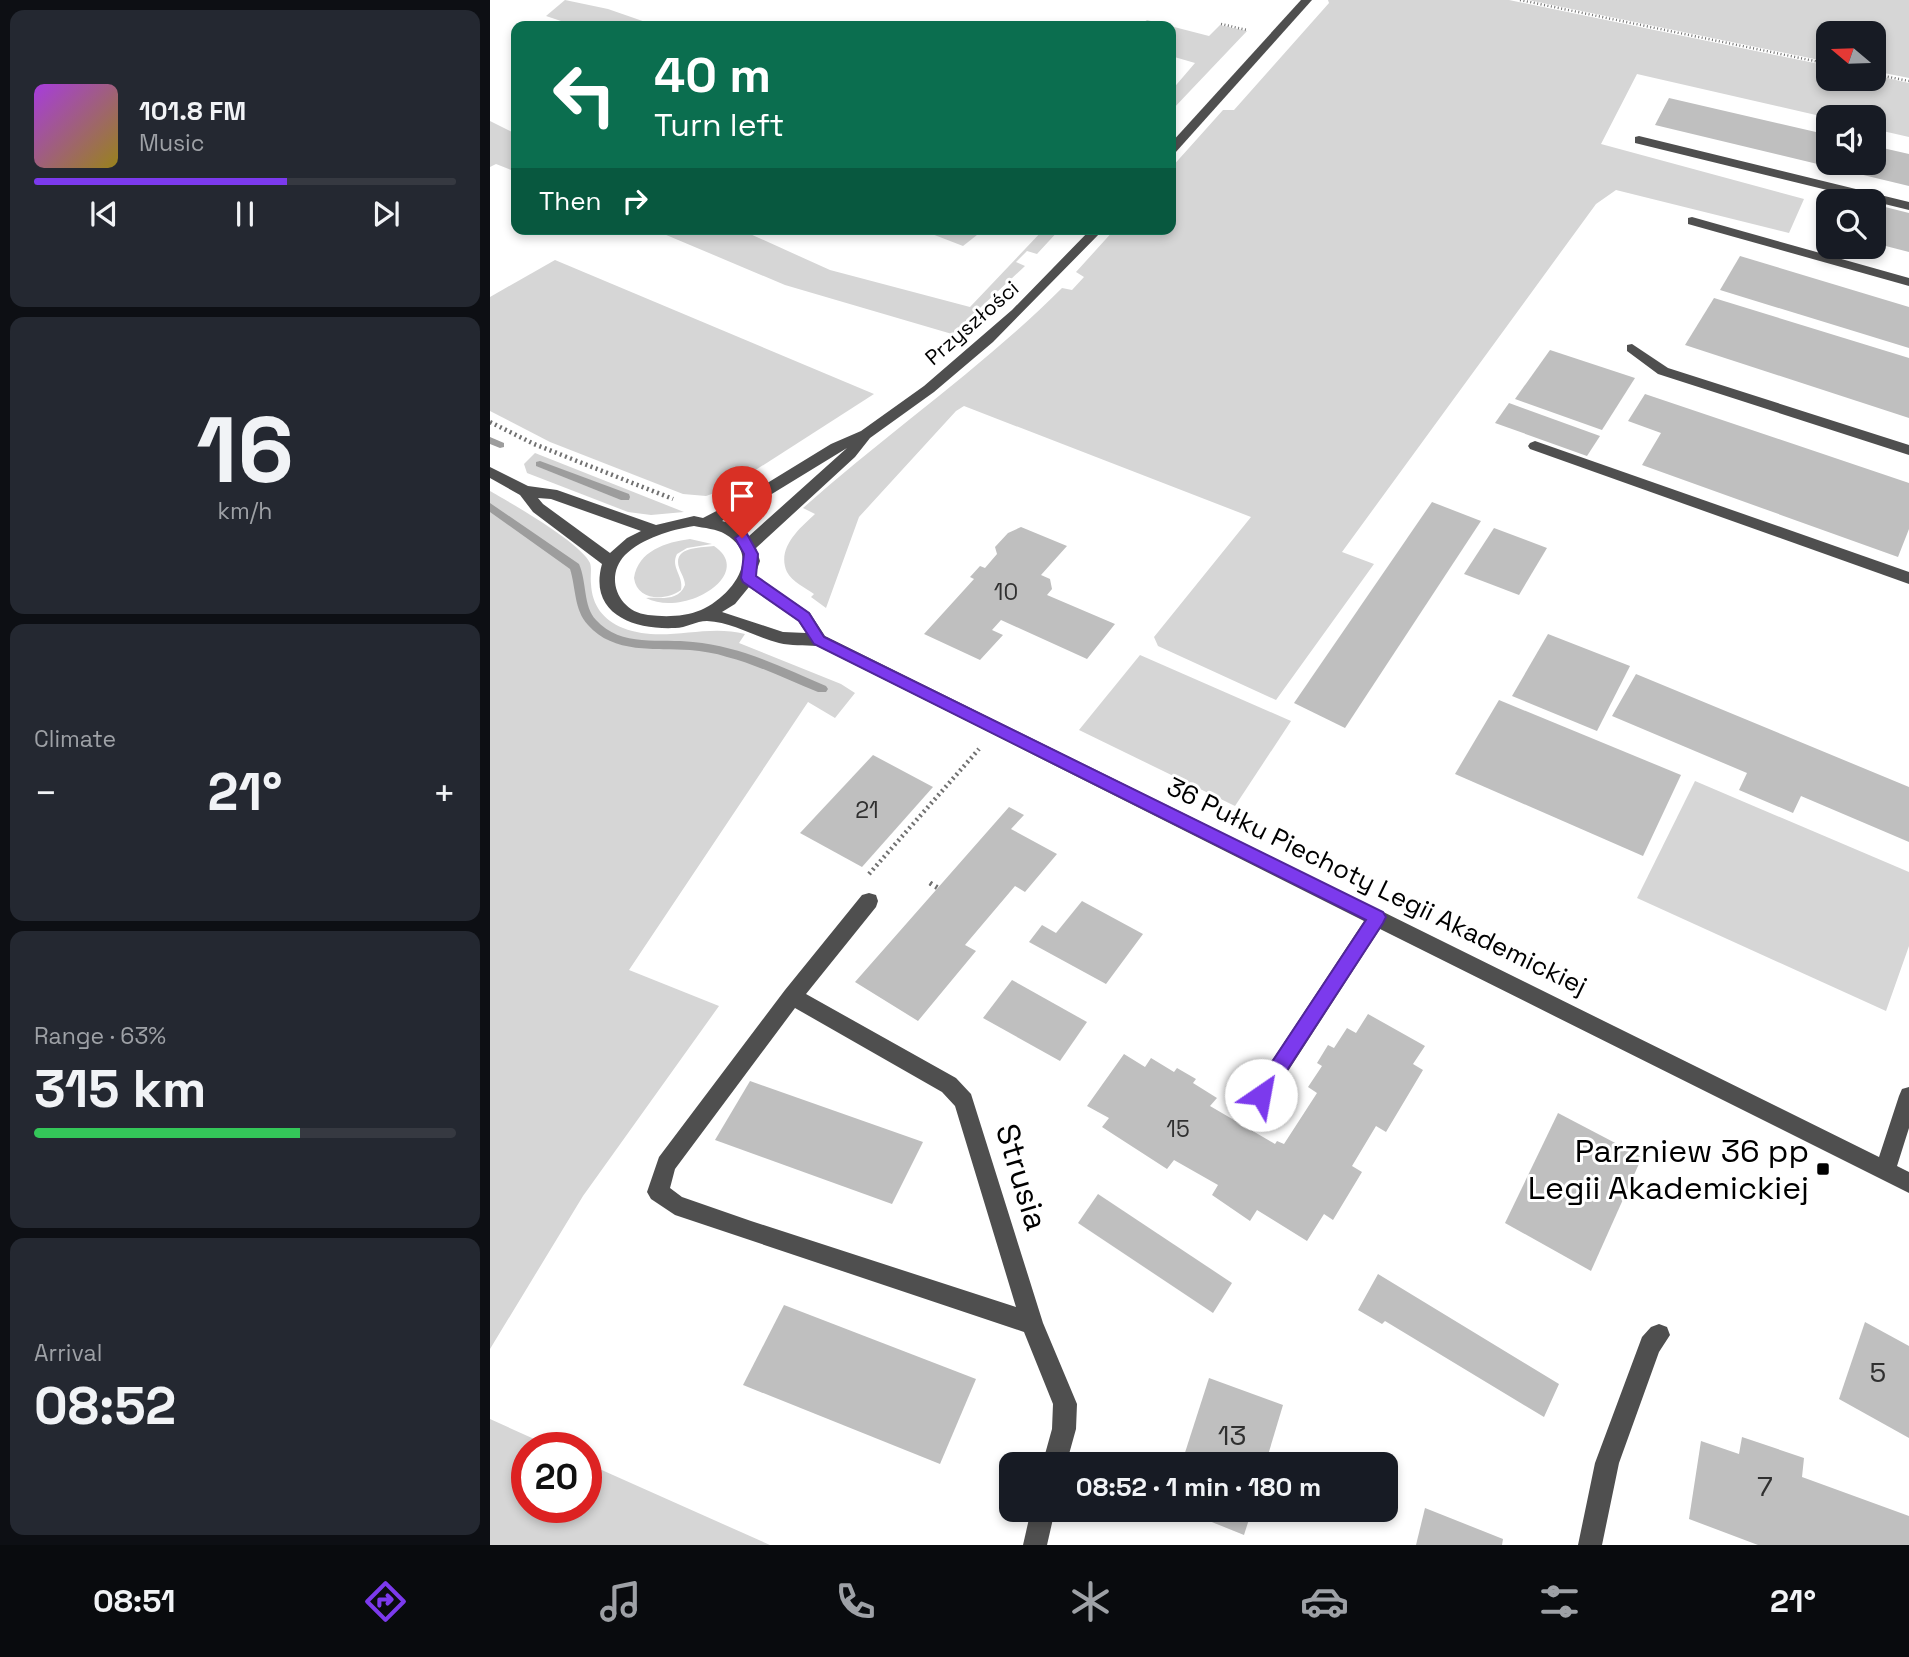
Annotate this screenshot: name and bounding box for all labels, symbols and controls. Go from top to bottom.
north arrow [1816,21,1886,91]
map controls [1816,21,1886,259]
text: 40 m [654,44,771,106]
icon: left [539,49,630,140]
text: 101.8 FM [139,94,246,128]
text: Turn left [654,105,784,145]
button: sound [1816,105,1886,175]
text: Music [139,128,204,158]
icon: right [616,182,654,220]
text: Then [539,184,602,218]
button: search [1816,189,1886,259]
icon: previous [85,195,123,233]
icon: pause [226,195,264,233]
icon: next [367,195,405,233]
street label: Przyszłości [919,275,1024,371]
text: 16 [196,392,294,509]
pin [712,466,772,538]
icon: arrive [723,477,761,515]
text: km/h [218,496,272,526]
house number: 10 [994,577,1018,607]
text: Climate [34,724,116,754]
text: 21° [208,759,282,825]
text: − [34,769,58,817]
text: + [432,769,456,817]
street label: 36 Pułku Piechoty Legii Akademickiej [1161,769,1593,1003]
house number: 21 [855,795,879,825]
text: Range · 63% [34,1021,166,1051]
text: 315 km [34,1056,206,1122]
position arrow [1224,1058,1298,1132]
house number: 15 [1166,1114,1190,1144]
street label: Strusia [987,1119,1057,1235]
place label: Parzniew 36 pp Legii Akademickiej [1528,1131,1809,1208]
marker: Parzniew 36 pp Legii Akademickiej [1815,1161,1831,1177]
text: Arrival [34,1338,102,1368]
house number: 5 [1870,1354,1886,1390]
text: 08:52 [34,1373,176,1439]
house number: 13 [1218,1417,1246,1453]
speed limit sign: 20 [511,1432,602,1523]
house number: 7 [1757,1468,1773,1504]
text: 08:52 · 1 min · 180 m [1076,1470,1321,1504]
icon: directions [361,1577,410,1626]
icon: music [596,1577,645,1626]
icon: phone [831,1577,880,1626]
icon: climate [1066,1577,1115,1626]
icon: car [1300,1577,1349,1626]
icon: filters [1535,1577,1584,1626]
text: 08:51 [93,1581,175,1621]
text: 21° [1770,1581,1816,1621]

